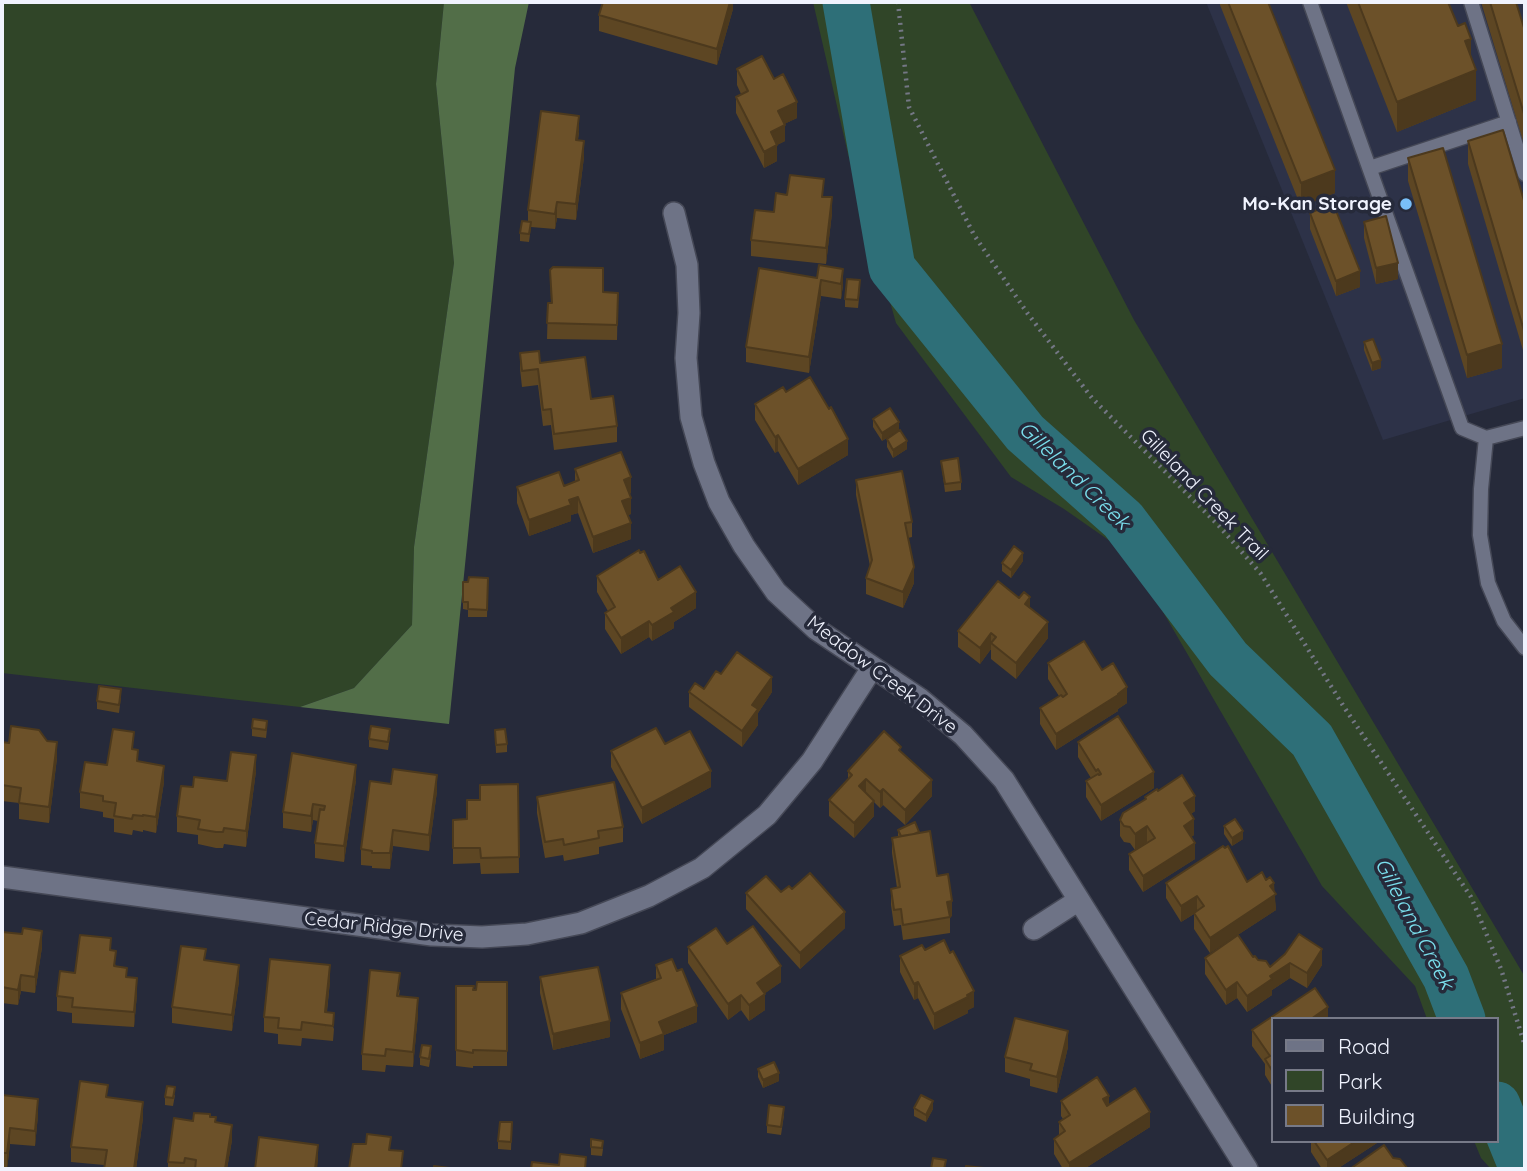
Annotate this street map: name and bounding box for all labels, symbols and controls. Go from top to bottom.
place label: Mo-Kan Storage [1242,193,1392,215]
marker: Mo-Kan Storage [1398,196,1414,212]
water label: Gilleland Creek [1013,417,1135,535]
street label: Gilleland Creek Trail [1135,425,1273,565]
street label: Meadow Creek Drive [802,611,962,739]
water label: Gilleland Creek [1369,854,1459,994]
street label: Cedar Ridge Drive [303,907,465,947]
legend [1272,1017,1499,1143]
text: Road [1338,1033,1390,1059]
text: Park [1338,1068,1382,1094]
text: Building [1338,1103,1415,1129]

